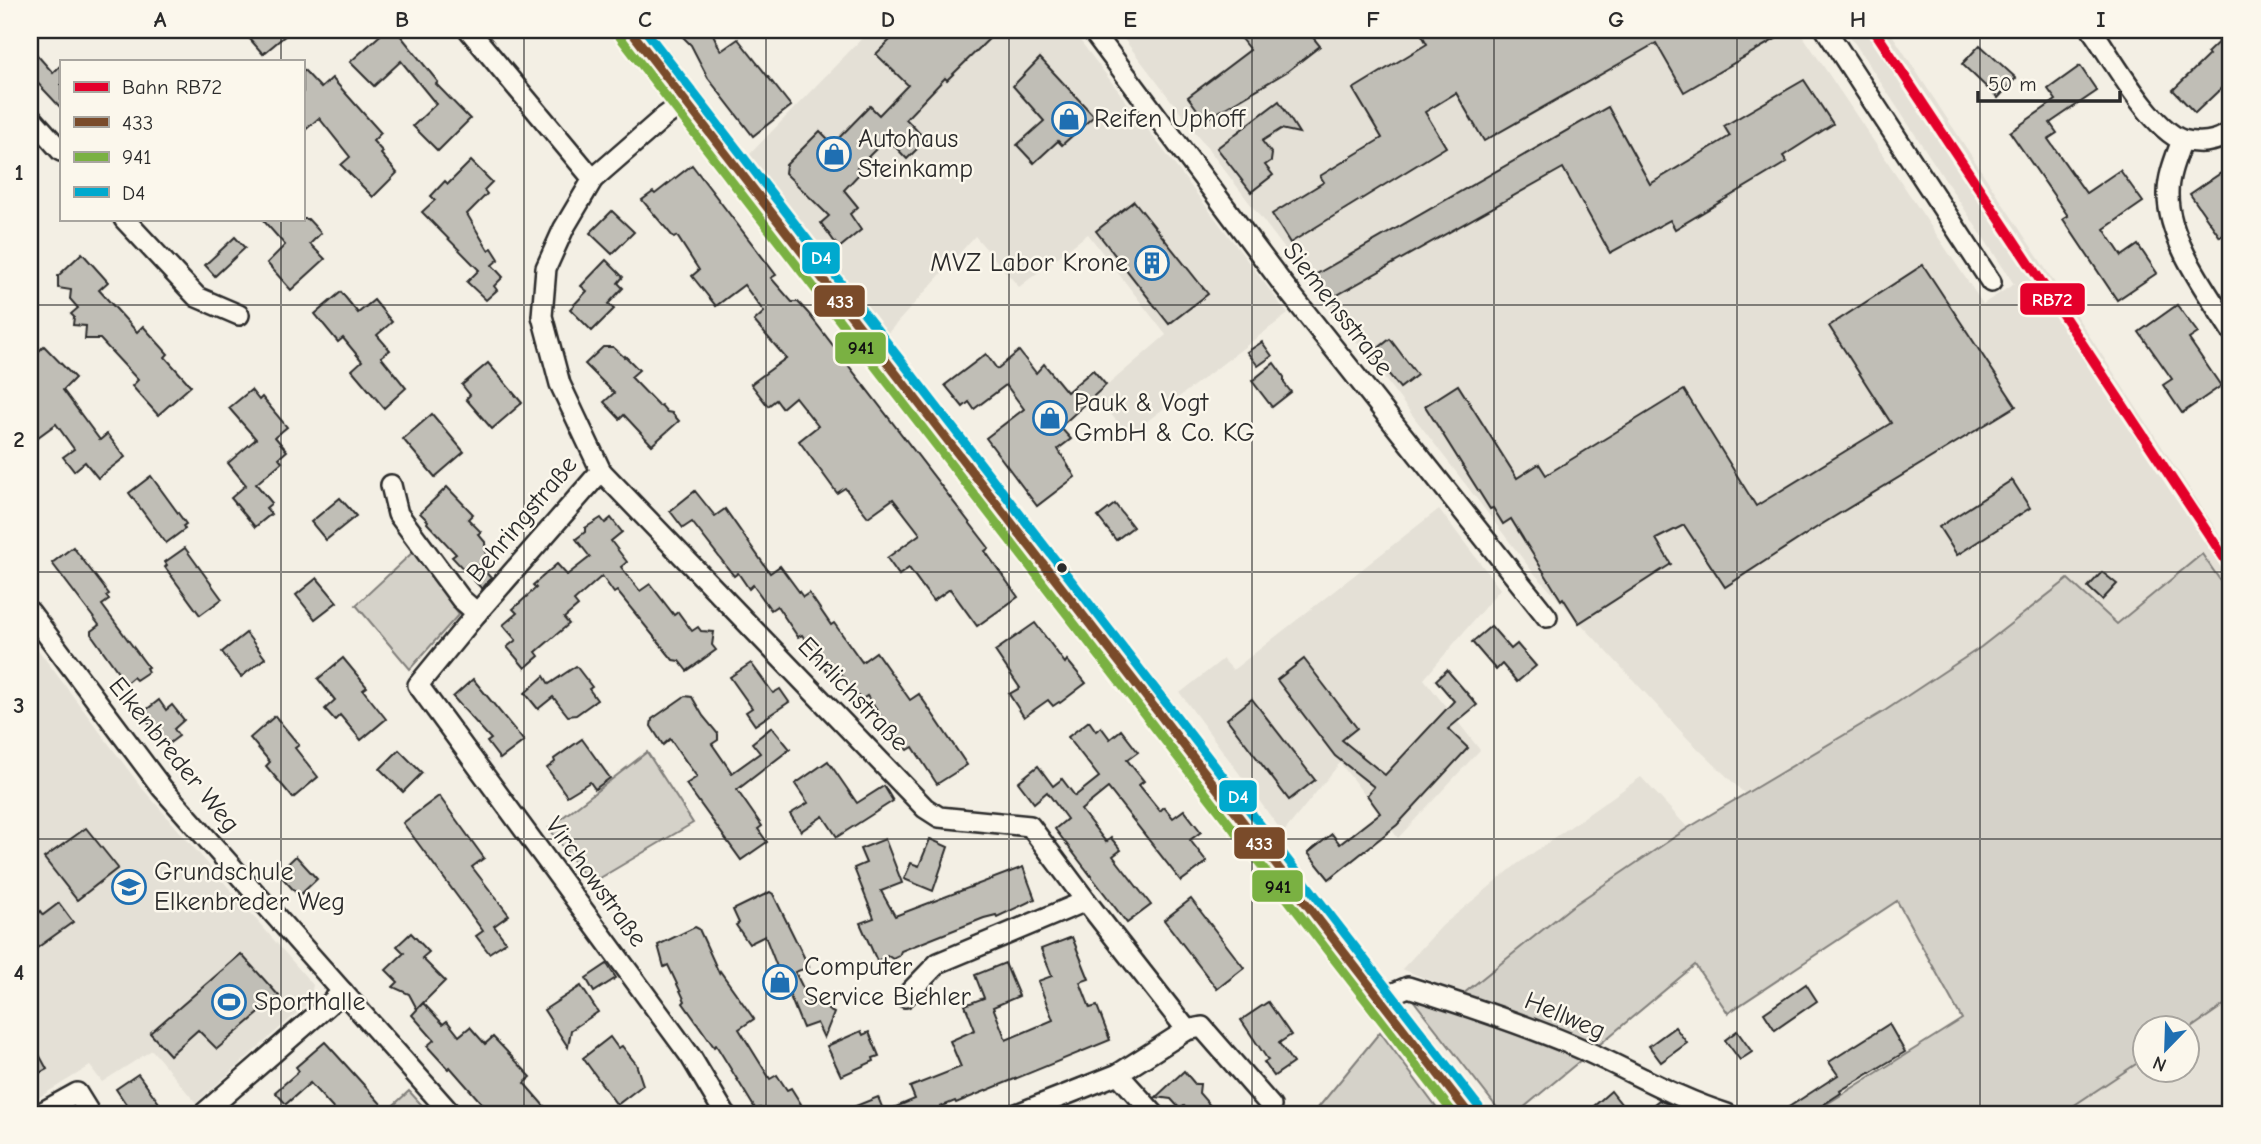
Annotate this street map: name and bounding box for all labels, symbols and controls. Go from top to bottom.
text: A [154,6,167,33]
text: B [395,6,409,33]
text: C [638,6,652,33]
text: D [881,6,895,33]
text: E [1123,6,1137,33]
text: F [1366,6,1380,33]
text: G [1608,6,1624,33]
text: H [1850,6,1866,33]
text: I [2096,6,2106,33]
legend [60,60,304,220]
scale bar [1978,60,2119,104]
text: 50 m [1988,72,2037,96]
text: Bahn RB72 [122,75,222,99]
shop icon: Reifen Uphoff [1050,100,1088,138]
place label: Reifen Uphoff [1094,104,1247,134]
text: 433 [122,111,153,135]
place label: Autohaus Steinkamp [858,124,973,184]
shop icon: Autohaus Steinkamp [815,135,853,173]
text: 941 [122,145,152,169]
text: 1 [14,159,24,186]
text: D4 [122,181,145,205]
street label: Siemensstraße [1277,236,1399,382]
line badge: D4 [801,241,841,275]
building icon: MVZ Labor Krone [1133,244,1171,282]
text: D4 [811,247,831,269]
place label: MVZ Labor Krone [930,248,1128,278]
line badge: RB72 [2019,282,2086,316]
line badge: 433 [813,284,866,318]
text: RB72 [2032,289,2072,311]
text: 433 [826,291,854,313]
line badge: 941 [834,331,887,365]
text: 941 [848,337,874,359]
place label: Pauk & Vogt GmbH & Co. KG [1074,388,1255,448]
shop icon: Pauk & Vogt GmbH & Co. KG [1031,399,1069,437]
text: 2 [13,426,25,453]
street label: Behringstraße [460,450,584,588]
unlabelled marker [1055,561,1069,575]
street label: Ehrlichstraße [791,631,915,757]
street label: Elkenbreder Weg [102,671,246,839]
text: 3 [13,692,25,719]
line badge: D4 [1218,779,1258,813]
text: D4 [1228,786,1248,808]
street label: Virchowstraße [539,811,653,953]
line badge: 433 [1233,826,1286,860]
text: 433 [1245,833,1273,855]
place label: Grundschule Elkenbreder Weg [154,857,345,917]
school or university icon: Grundschule Elkenbreder Weg [110,868,148,906]
line badge: 941 [1251,869,1304,903]
text: 941 [1265,876,1291,898]
place label: Computer Service Biehler [804,952,971,1012]
text: 4 [14,959,25,986]
shop icon: Computer Service Biehler [761,963,799,1001]
sports icon: Sporthalle [210,983,248,1021]
street label: Hellweg [1520,986,1610,1046]
place label: Sporthalle [254,987,365,1017]
north arrow [2132,1014,2202,1084]
text: N [2150,1051,2170,1076]

